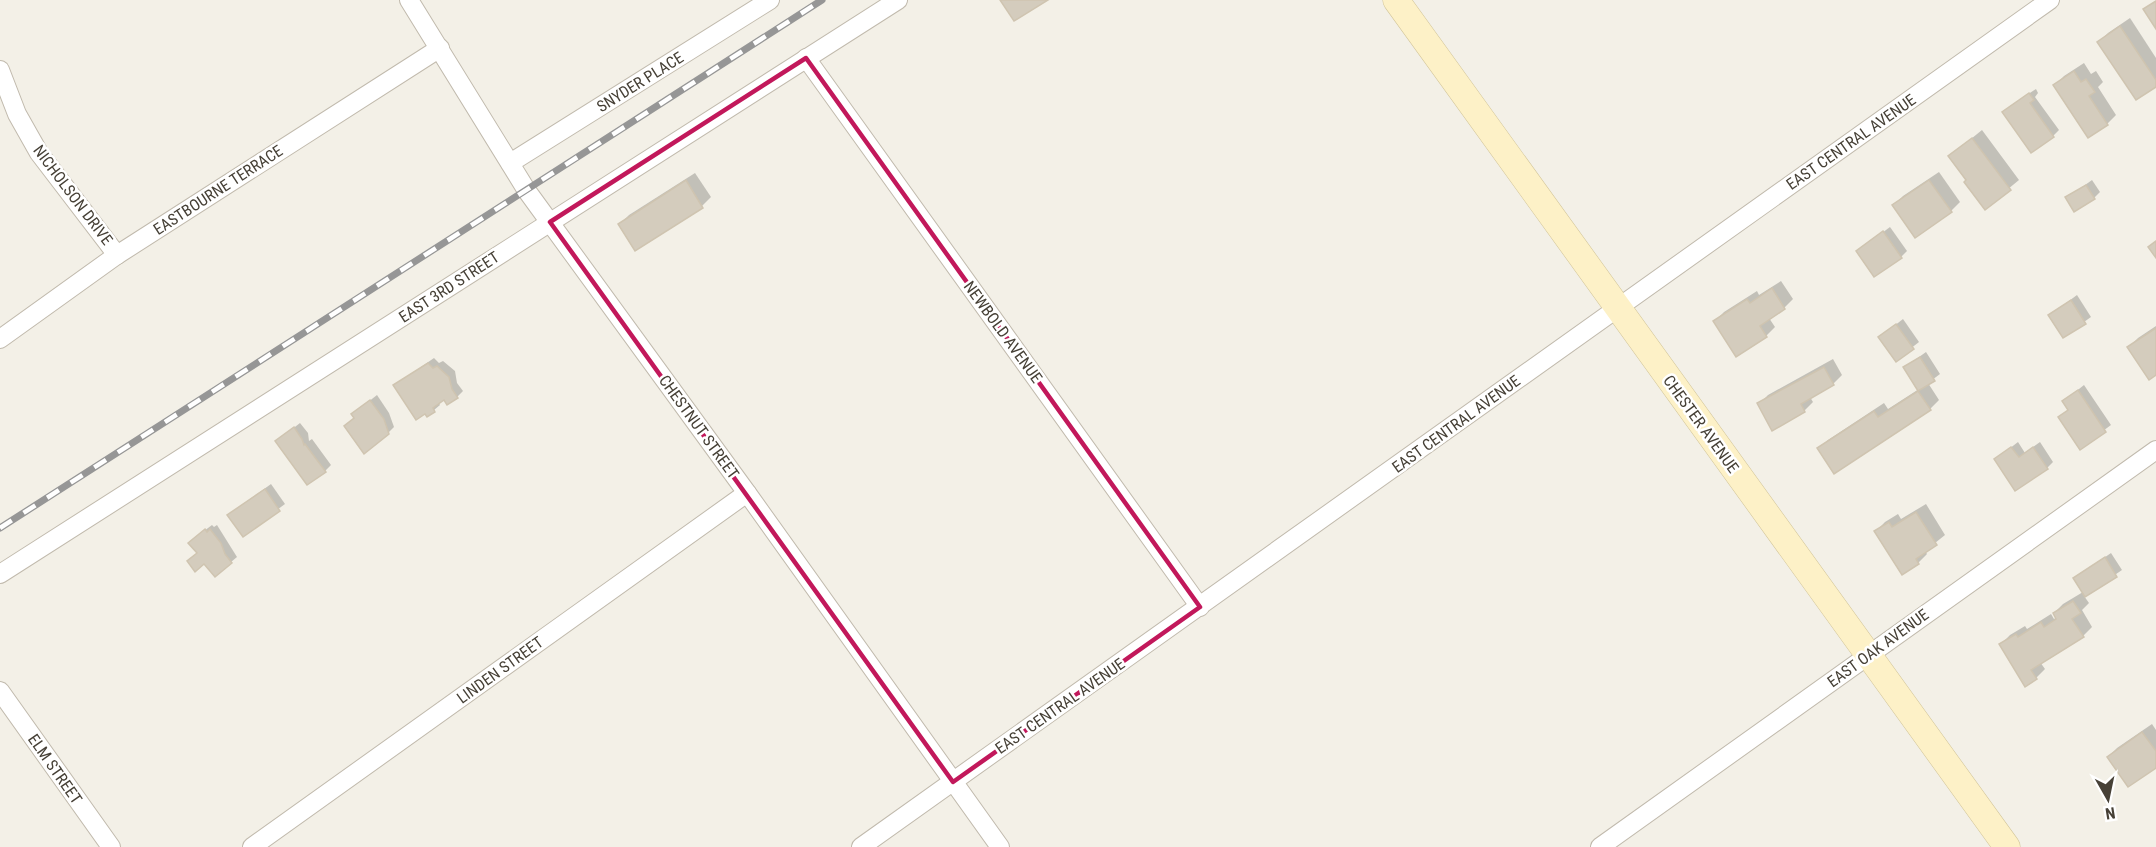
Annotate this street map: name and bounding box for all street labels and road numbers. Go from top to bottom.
street label: SNYDER PLACE [593,48,687,116]
street label: EAST CENTRAL AVENUE [1783,90,1919,194]
street label: NICHOLSON DRIVE [29,141,117,249]
street label: EASTBOURNE TERRACE [150,141,286,239]
street label: EAST 3RD STREET [395,247,503,327]
street label: NEWBOLD AVENUE [960,277,1046,387]
street label: CHESTNUT STREET [655,371,743,483]
street label: EAST CENTRAL AVENUE [1388,371,1524,477]
street label: CHESTER AVENUE [1659,371,1743,477]
street label: EAST OAK AVENUE [1824,605,1932,691]
street label: LINDEN STREET [453,632,547,708]
street label: EAST CENTRAL AVENUE [992,654,1128,758]
street label: ELM STREET [24,730,86,808]

